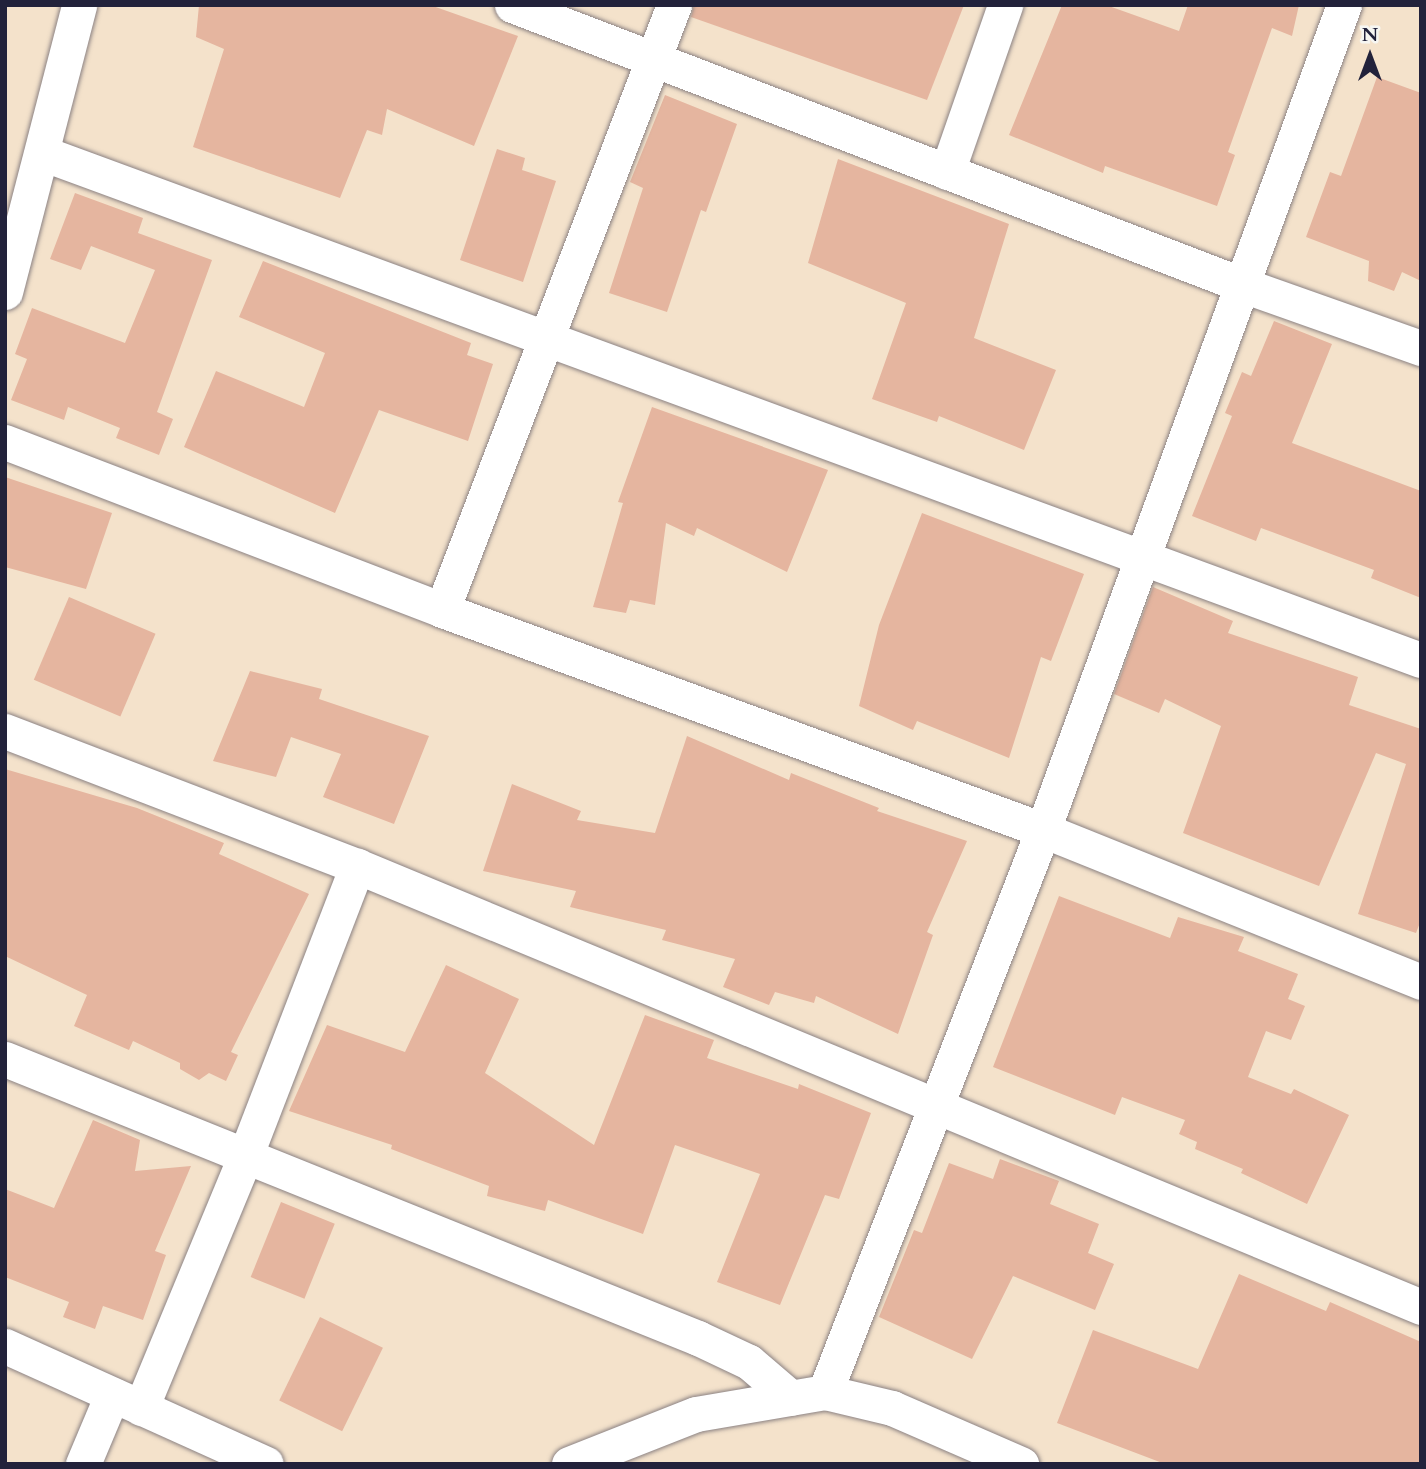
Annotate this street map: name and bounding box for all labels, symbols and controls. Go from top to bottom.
north arrow [1335,21,1405,91]
text: N [1362,22,1378,48]

